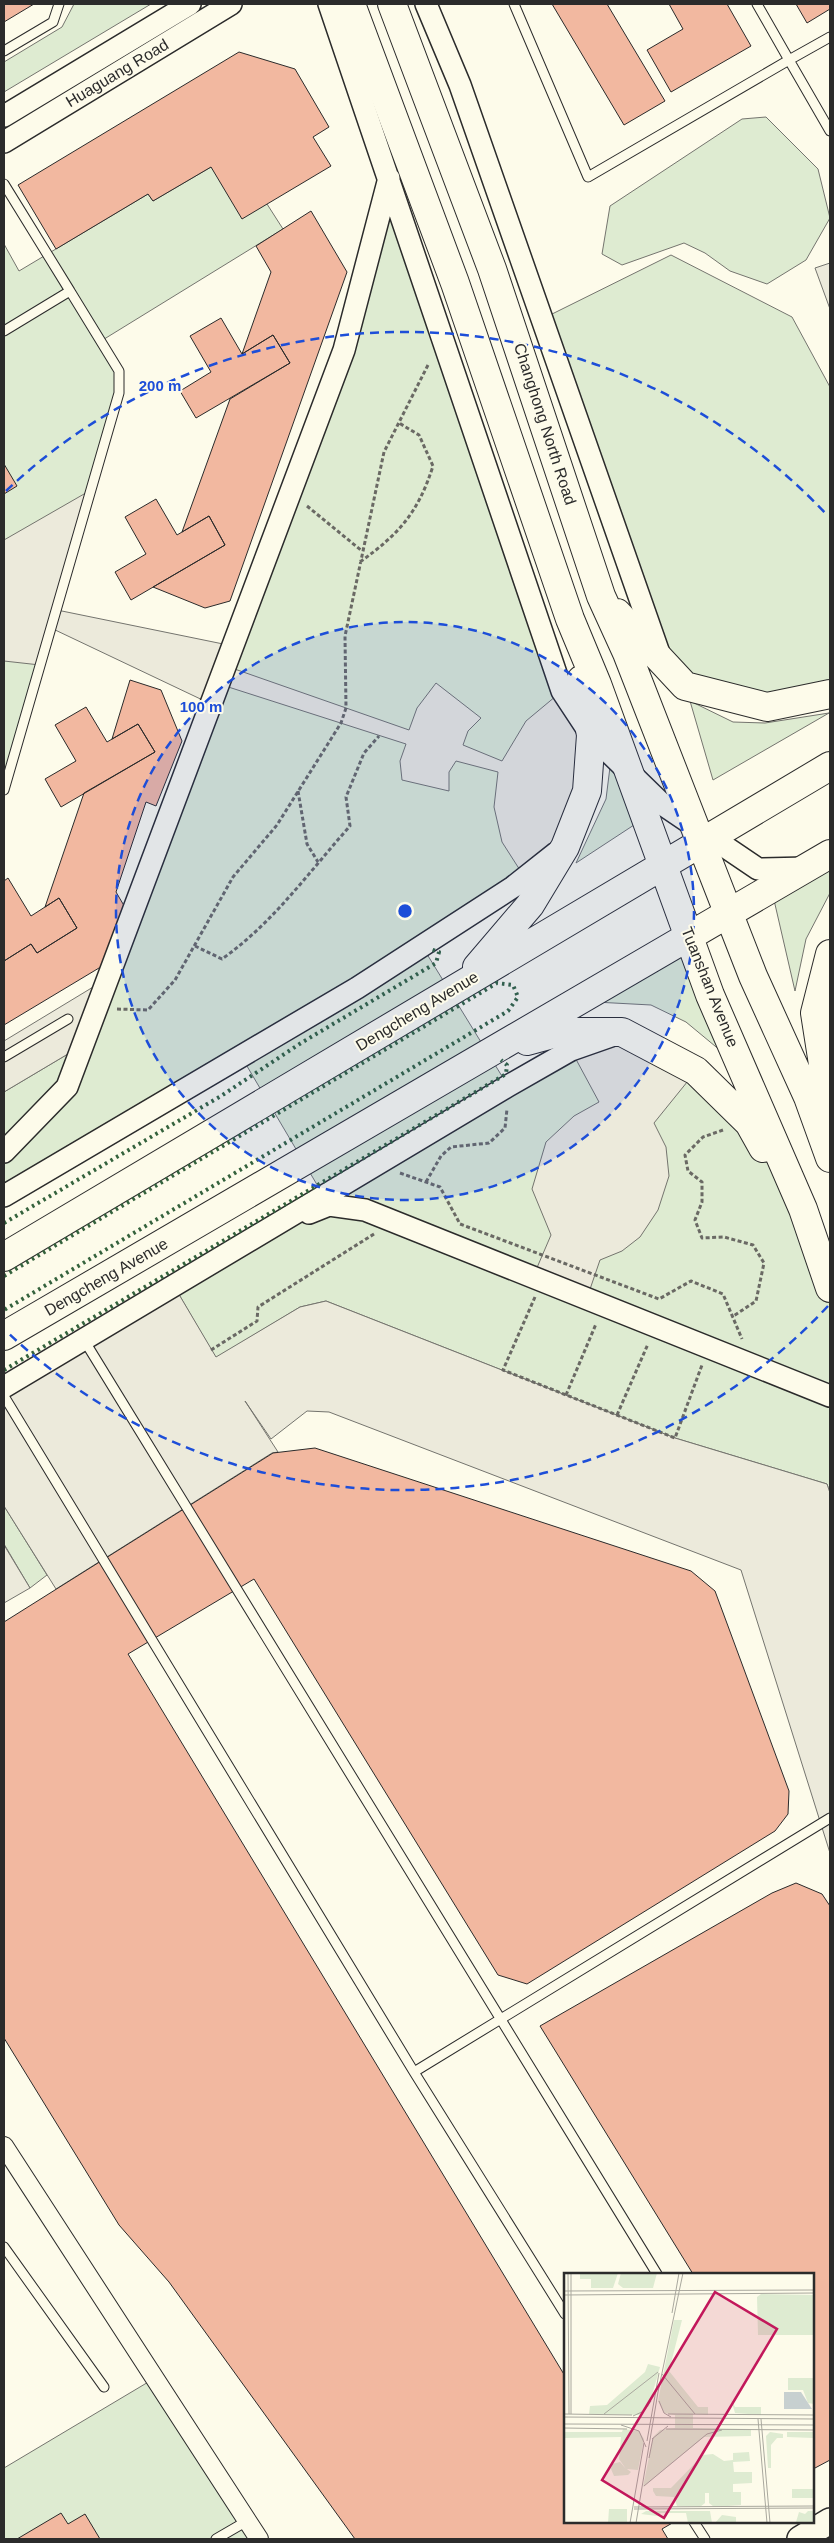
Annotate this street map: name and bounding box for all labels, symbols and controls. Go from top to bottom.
street label: Huaguang Road [63,36,171,110]
street label: Changhong North Road [511,341,579,507]
text: 200 m [139,377,181,394]
text: 100 m [180,698,222,715]
centre of rings [396,902,414,920]
street label: Tuanshan Avenue [678,924,742,1050]
street label: Dengcheng Avenue [353,968,481,1054]
street label: Dengcheng Avenue [41,1235,171,1319]
inset map [564,2273,814,2523]

